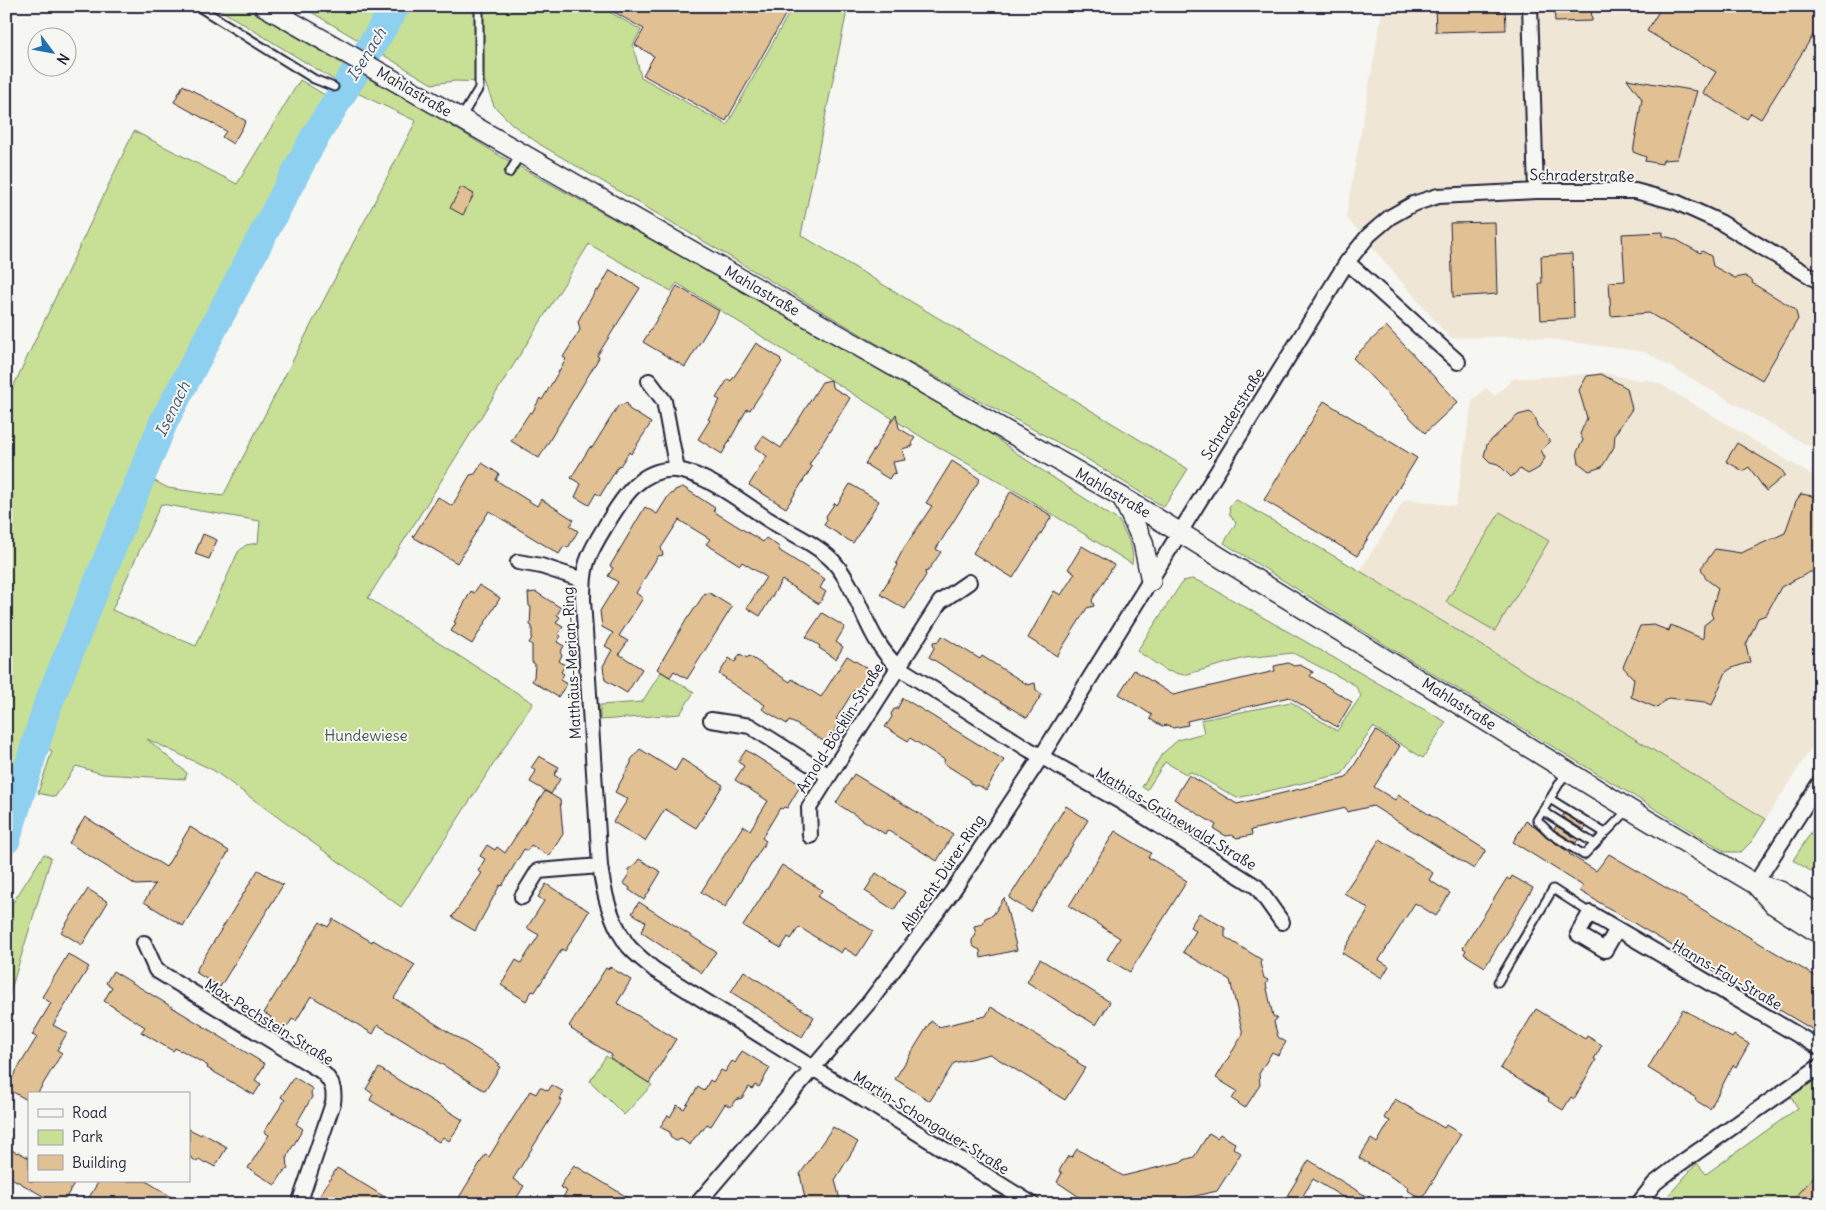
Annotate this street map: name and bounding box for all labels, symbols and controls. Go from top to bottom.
water label: Isenach [342,23,390,84]
north arrow [28,28,78,78]
text: N [53,50,73,68]
street label: Mahlastraße [373,62,455,121]
street label: Schraderstraße [1530,165,1635,186]
street label: Mahlastraße [721,261,803,320]
street label: Schraderstraße [1197,364,1268,463]
water label: Isenach [150,378,194,440]
street label: Mahlastraße [1072,463,1154,522]
street label: Matthäus-Merian-Ring [558,586,585,740]
street label: Arnold-Böcklin-Straße [792,659,887,796]
street label: Mahlastraße [1419,673,1500,734]
park label: Hundewiese [324,726,408,745]
street label: Mathias-Grünewald-Straße [1092,763,1260,874]
street label: Albrecht-Dürer-Ring [896,811,989,935]
street label: Hanns-Fay-Straße [1669,935,1786,1014]
street label: Max-Pechstein-Straße [201,974,337,1069]
street label: Martin-Schongauer-Straße [850,1067,1013,1178]
legend [28,1092,190,1182]
text: Road [72,1103,107,1122]
text: Park [72,1127,103,1146]
text: Building [72,1153,127,1172]

